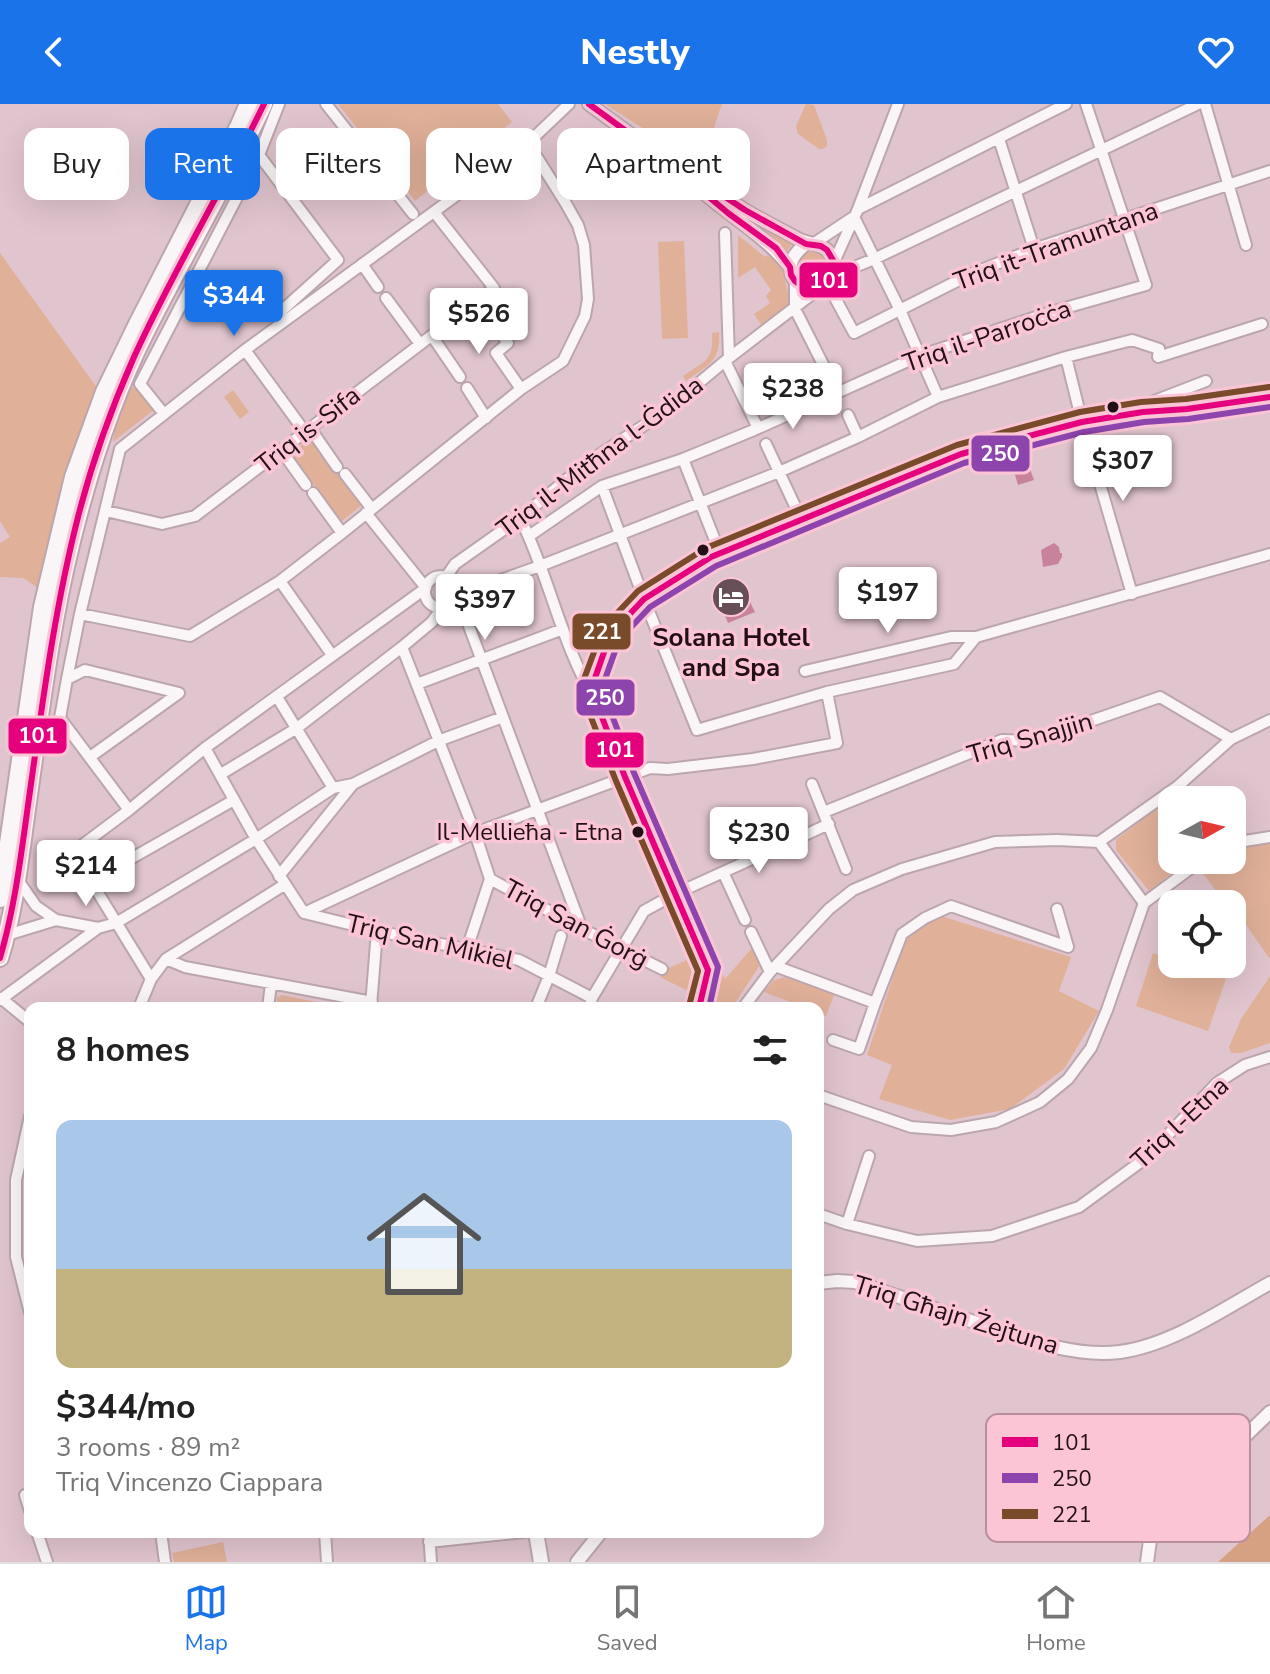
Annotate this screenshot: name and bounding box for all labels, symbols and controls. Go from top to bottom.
text: Nestly [580,28,690,77]
icon: back [32,30,76,74]
icon: heart [1194,30,1238,74]
chip: Buy [24,128,129,200]
chip: Rent [145,128,260,200]
chip: Filters [276,128,410,200]
chip: New [426,128,541,200]
chip: Apartment [557,128,750,200]
street label: Triq it-Tramuntana [949,193,1163,299]
line badge: 101 [798,261,859,299]
text: 101 [809,266,849,296]
pin: $344 [187,270,281,338]
text: $344 [203,278,265,313]
pin: $526 [432,288,526,356]
street label: Triq il-Parroċċa [898,291,1076,381]
text: $526 [448,296,510,331]
pin: $238 [746,363,840,431]
street label: Triq il-Mitħna l-Ġdida [490,368,710,546]
text: $238 [762,371,824,406]
street label: Triq is-Sifa [248,378,368,482]
unlabelled marker [1105,399,1121,415]
line badge: 250 [970,434,1031,473]
pin: $307 [1076,435,1170,503]
text: 250 [980,439,1020,469]
text: $307 [1092,443,1154,478]
unlabelled marker [695,542,711,558]
pin: $197 [841,567,935,635]
pin: $397 [438,574,532,642]
text: $197 [857,575,919,610]
hotel icon: Solana Hotel and Spa [710,576,752,618]
text: $397 [454,582,516,617]
line badge: 221 [571,612,632,651]
text: 221 [582,617,622,647]
place label: Solana Hotel and Spa [652,620,810,685]
line badge: 250 [575,678,636,717]
text: 250 [585,683,625,713]
street label: Triq Snajjin [963,703,1097,773]
line badge: 101 [7,717,68,755]
text: 101 [18,721,58,751]
line badge: 101 [584,731,645,769]
text: 101 [595,735,635,765]
north arrow [1158,786,1246,874]
map controls [1158,786,1246,978]
pin: $230 [712,807,806,875]
text: $230 [728,815,790,850]
place label: Il-Mellieħa - Etna [436,816,623,848]
marker: Il-Mellieħa - Etna [630,824,646,840]
pin: $214 [39,840,133,908]
text: $214 [55,848,117,883]
street label: Triq San Ġorġ [497,871,655,977]
button: locate [1158,890,1246,978]
street label: Triq San Mikiel [343,906,517,978]
text: 8 homes [56,1027,190,1073]
icon: filters [748,1028,792,1072]
street label: Triq l-Etna [1123,1069,1237,1177]
icon: home [352,1172,496,1316]
street label: Triq Għajn Żejtuna [849,1267,1063,1363]
text: $344/mo [56,1384,196,1430]
legend [986,1414,1250,1542]
text: 101 [1052,1428,1092,1458]
text: 3 rooms · 89 m² [56,1430,240,1465]
text: 250 [1052,1464,1092,1494]
text: Triq Vincenzo Ciappara [56,1465,323,1500]
text: 221 [1052,1500,1092,1530]
tab: Map [184,1580,228,1658]
tab: Saved [597,1580,658,1658]
tab: Home [1026,1580,1086,1658]

